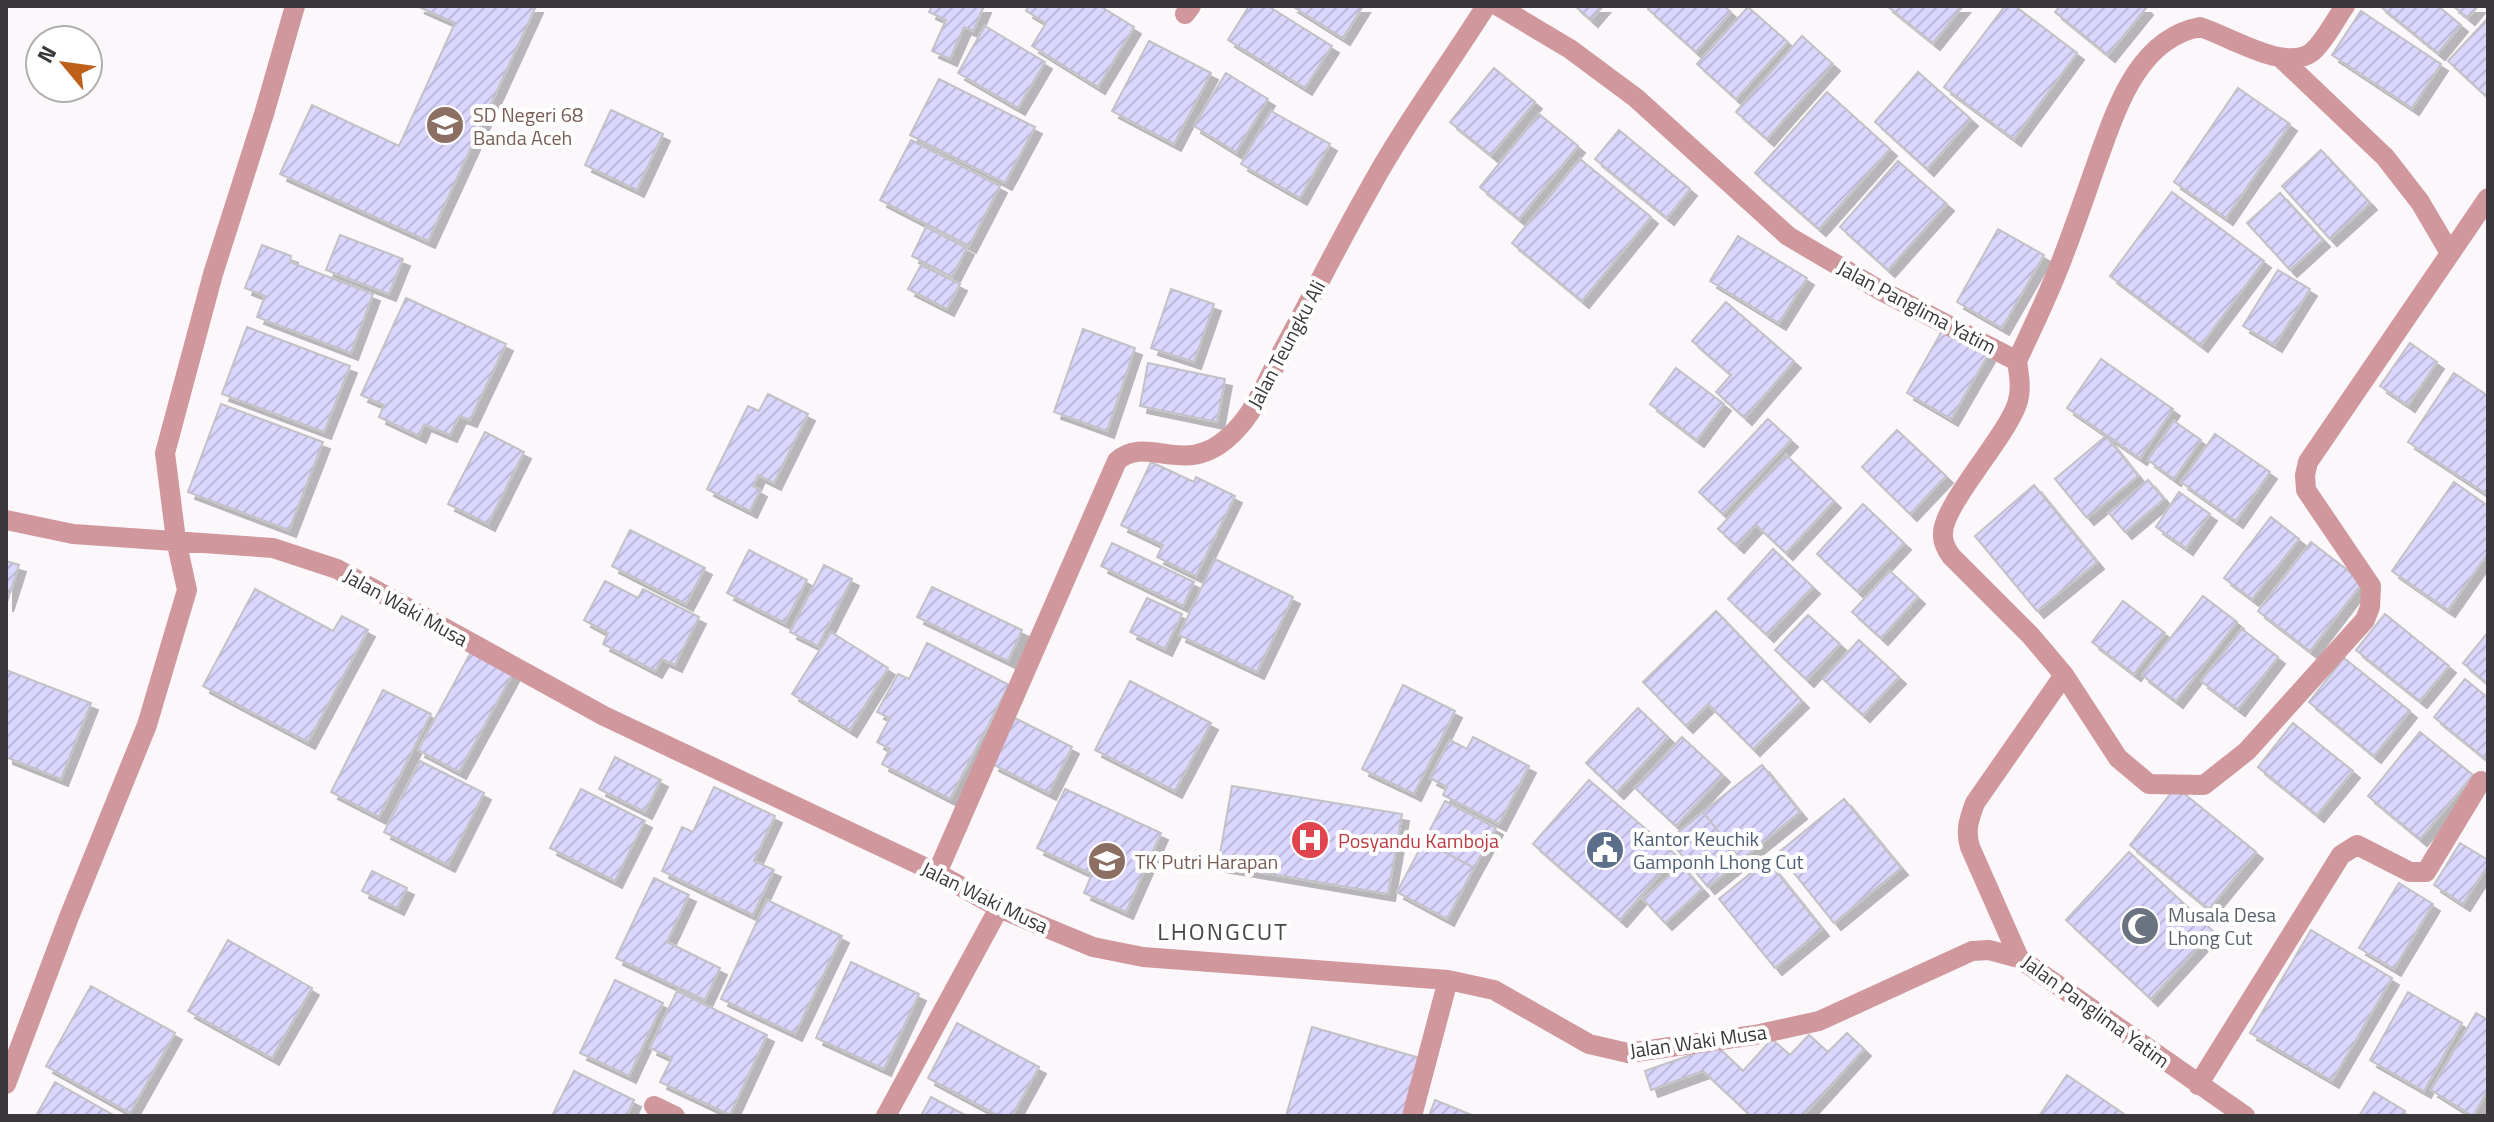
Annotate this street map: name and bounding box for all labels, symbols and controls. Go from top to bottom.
north arrow [24,24,104,104]
text: N [28,39,65,69]
place label: SD Negeri 68 Banda Aceh [473,99,583,153]
school or university icon: SD Negeri 68 Banda Aceh [424,104,466,146]
street label: Jalan Panglima Yatim [1832,252,2002,362]
street label: Jalan Teungku Ali [1239,274,1333,414]
street label: Jalan Waki Musa [338,560,474,654]
hospital icon: Posyandu Kamboja [1289,819,1331,861]
place label: Kantor Keuchik Gamponh Lhong Cut [1633,823,1804,877]
place label: Posyandu Kamboja [1338,825,1499,856]
public building icon: Kantor Keuchik Gamponh Lhong Cut [1584,829,1626,871]
school or university icon: TK Putri Harapan [1086,840,1128,882]
place label: TK Putri Harapan [1135,846,1278,877]
street label: Jalan Waki Musa [916,853,1054,941]
place label: Musala Desa Lhong Cut [2168,899,2276,953]
mosque icon: Musala Desa Lhong Cut [2119,905,2161,947]
district label: LHONGCUT [1157,913,1289,949]
street label: Jalan Panglima Yatim [2016,947,2176,1075]
street label: Jalan Waki Musa [1627,1016,1769,1066]

